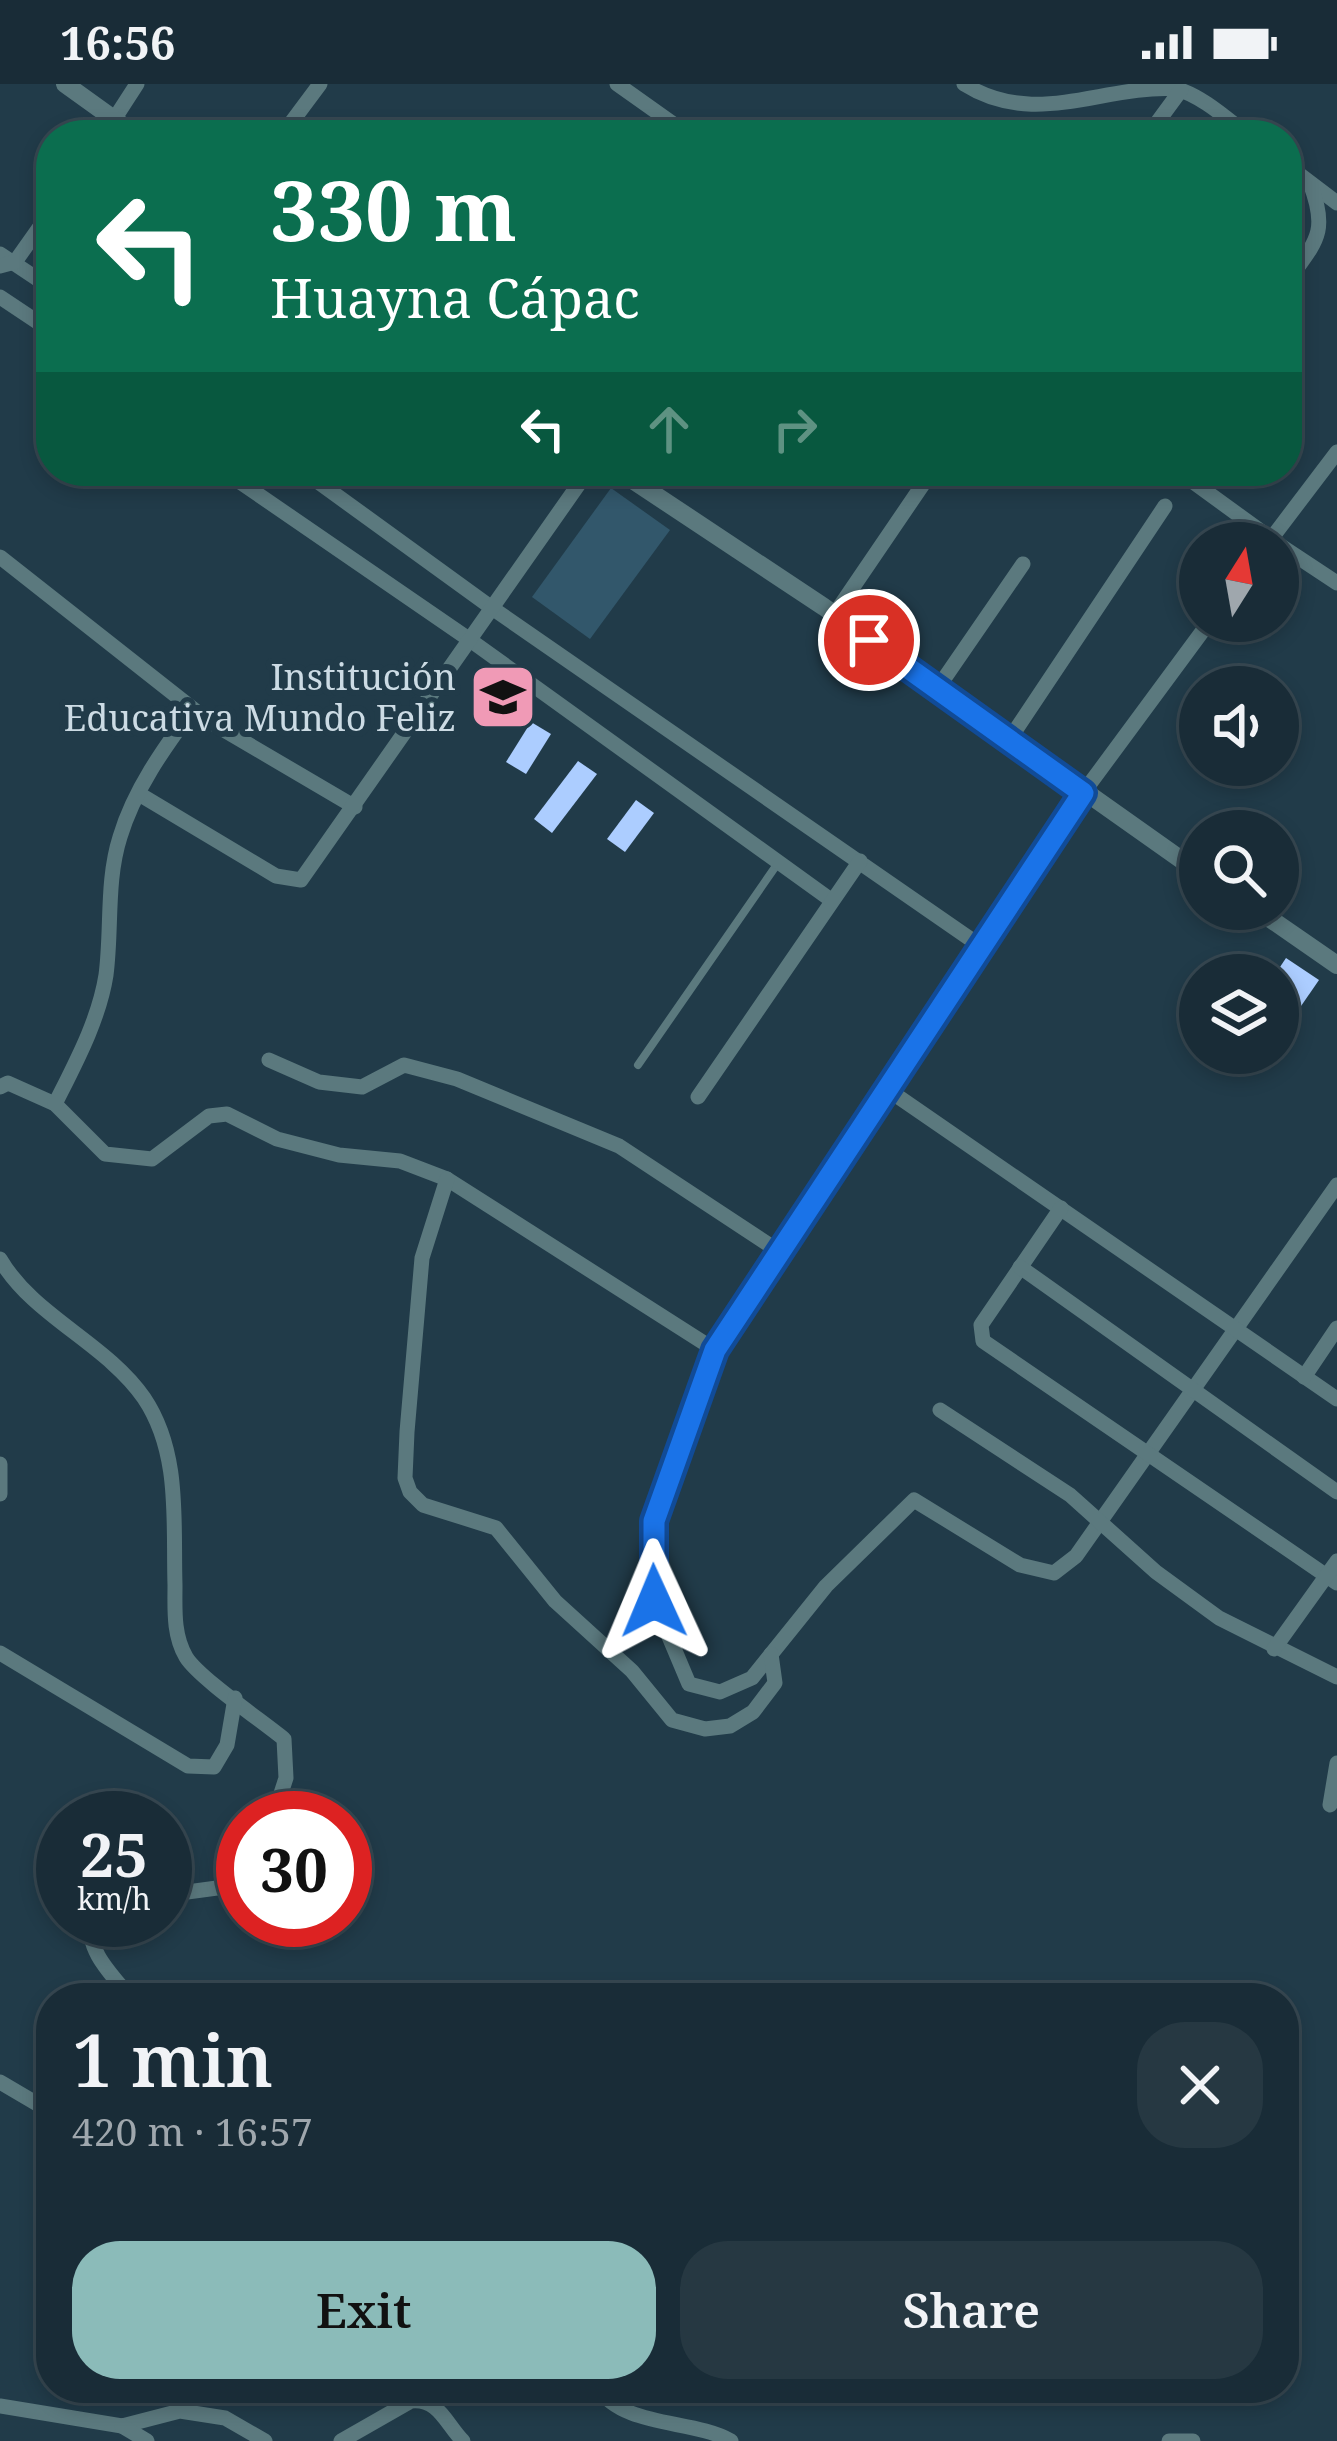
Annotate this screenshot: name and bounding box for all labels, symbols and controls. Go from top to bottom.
text: 16:56 [60,12,175,73]
text: 330 m [270,151,517,266]
icon: left [72,168,228,324]
text: Huayna Cápac [270,260,640,334]
icon: left [510,396,576,462]
icon: ahead [636,396,702,462]
icon: right [762,396,828,462]
north arrow [1179,522,1299,642]
map controls [1179,522,1299,1074]
pin [818,589,920,691]
icon: arrive [836,607,902,673]
place label: Institución Educativa Mundo Feliz [64,652,456,742]
school or university icon: Institución Educativa Mundo Feliz [468,662,538,732]
button: sound [1179,666,1299,786]
button: search [1179,810,1299,930]
button: layers [1179,954,1299,1074]
position arrow [591,1538,717,1664]
speed limit sign: 30 [216,1791,372,1947]
text: 25 [80,1813,148,1895]
text: km/h [77,1878,151,1919]
text: 1 min [72,2010,273,2108]
button: close [1137,2022,1263,2148]
text: 420 m · 16:57 [72,2104,313,2157]
button: Exit [72,2241,656,2379]
button: Share [680,2241,1263,2379]

